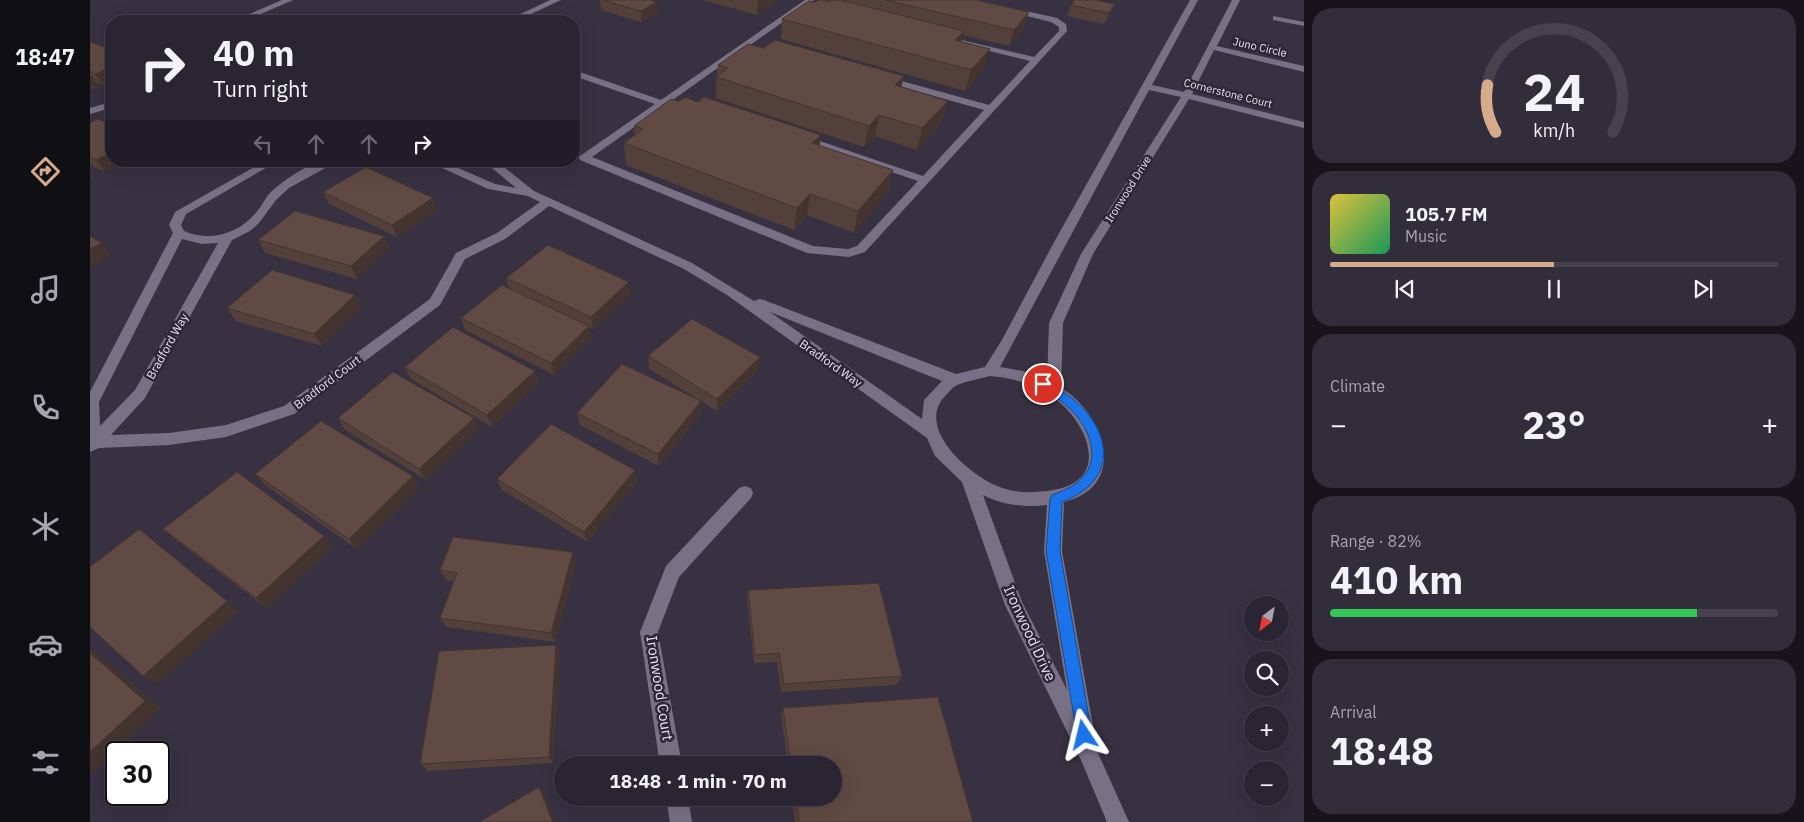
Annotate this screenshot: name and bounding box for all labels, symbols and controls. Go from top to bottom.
text: 40 m [213,30,295,76]
street label: Juno Circle [1232,34,1288,60]
icon: right [130,35,195,100]
text: 18:47 [15,42,75,71]
text: 24 [1523,58,1585,125]
text: Turn right [213,74,308,103]
street label: Cornerstone Court [1182,75,1274,111]
text: km/h [1533,119,1575,142]
icon: left [249,130,277,158]
icon: ahead [302,130,330,158]
icon: ahead [355,130,383,158]
icon: right [408,130,436,158]
street label: Ironwood Drive [1102,153,1154,225]
icon: directions [28,154,63,189]
text: 105.7 FM [1405,202,1488,226]
text: Music [1405,226,1447,246]
icon: music [28,272,63,307]
icon: previous [1391,275,1419,303]
icon: pause [1540,275,1568,303]
icon: next [1689,275,1717,303]
street label: Bradford Way [143,310,191,382]
street label: Bradford Way [797,336,865,390]
street label: Bradford Court [291,352,363,412]
pin [1022,363,1064,405]
icon: arrive [1029,370,1057,398]
text: Climate [1330,376,1385,396]
icon: phone [28,390,63,425]
text: 23° [1522,400,1586,449]
text: − [1330,406,1347,443]
text: + [1761,406,1778,443]
icon: climate [28,509,63,544]
text: Range · 82% [1330,531,1422,551]
text: 410 km [1330,555,1463,604]
street label: Ironwood Drive [1000,582,1060,684]
north arrow [1244,596,1289,641]
map controls [1244,596,1289,806]
icon: car [28,627,63,662]
street label: Ironwood Court [642,634,678,742]
button: search [1244,651,1289,696]
text: Arrival [1330,702,1377,722]
button: + [1244,706,1289,751]
position arrow [1057,708,1109,760]
text: 18:48 [1330,726,1434,775]
speed limit sign: 30 [105,741,170,806]
icon: filters [28,745,63,780]
button: − [1244,761,1289,806]
text: 18:48 · 1 min · 70 m [609,769,787,793]

